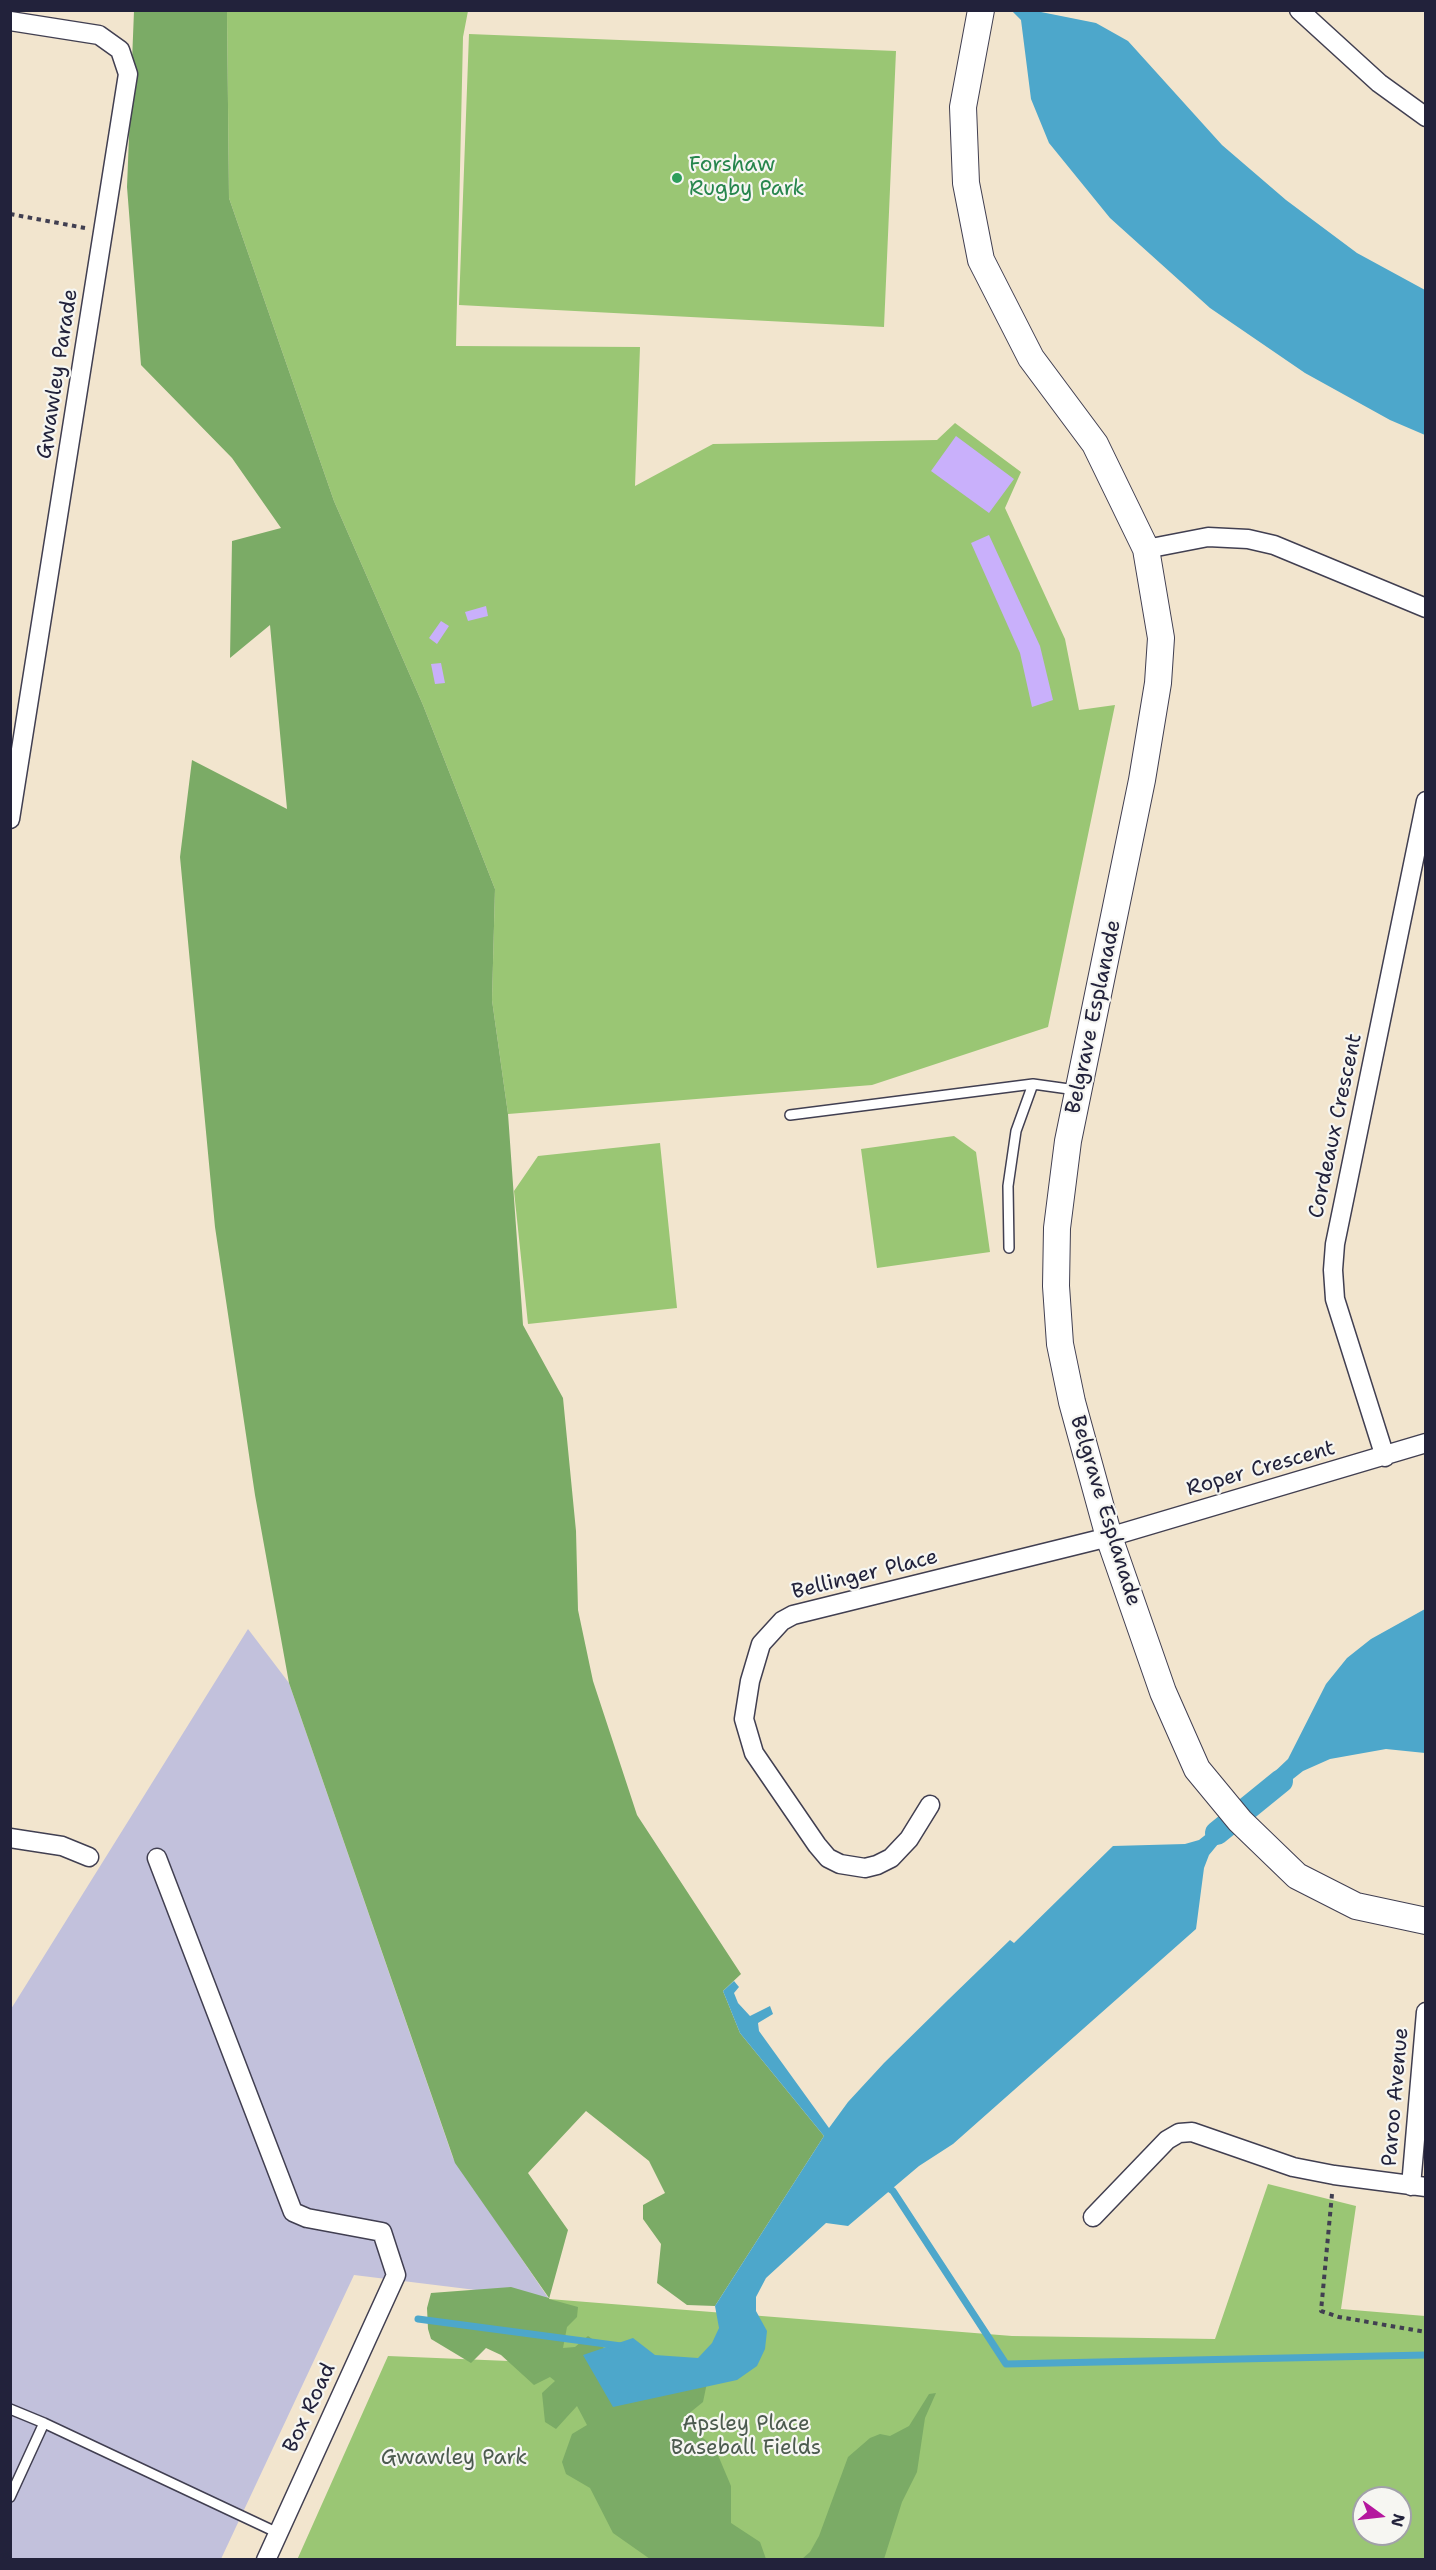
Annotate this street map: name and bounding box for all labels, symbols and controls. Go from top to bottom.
place label: Forshaw Rugby Park [689,153,805,203]
marker: Forshaw Rugby Park [670,171,684,185]
street label: Gwawley Parade [32,287,84,461]
street label: Belgrave Esplanade [1061,918,1127,1116]
street label: Cordeaux Crescent [1304,1031,1368,1221]
street label: Belgrave Esplanade [1064,1413,1146,1609]
street label: Roper Crescent [1184,1436,1338,1502]
street label: Bellinger Place [789,1545,941,1605]
street label: Paroo Avenue [1377,2026,1415,2168]
street label: Box Road [278,2359,342,2457]
park label: Apsley Place Baseball Fields [671,2412,821,2462]
park label: Gwawley Park [381,2446,527,2472]
north arrow [1352,2486,1412,2546]
text: N [1386,2511,1410,2529]

